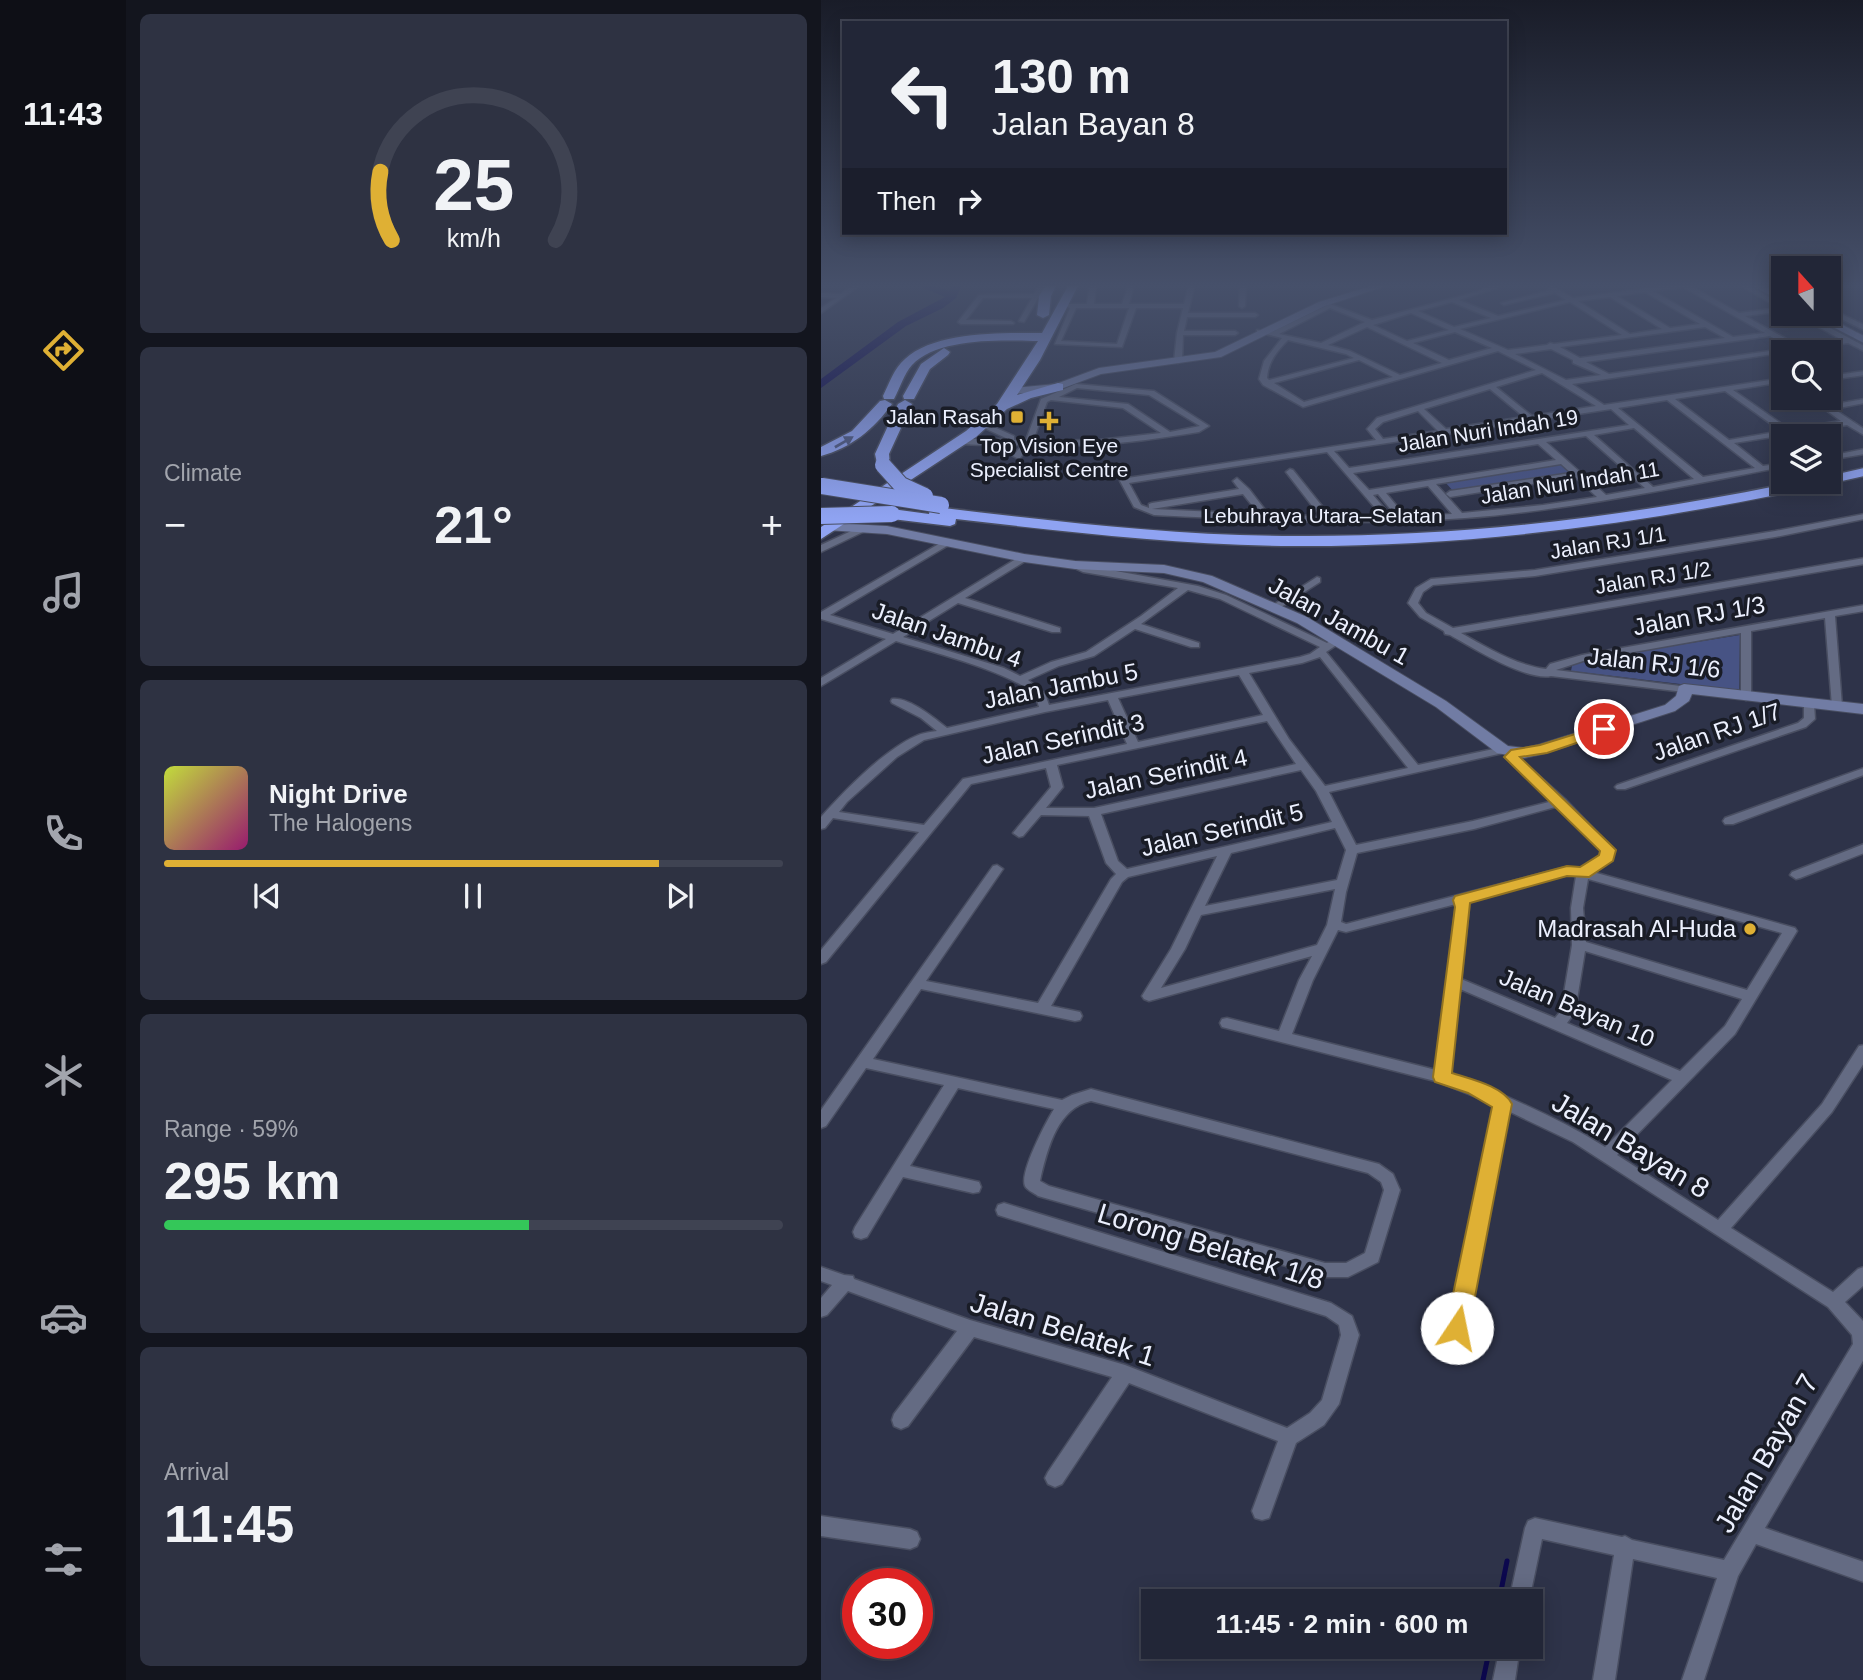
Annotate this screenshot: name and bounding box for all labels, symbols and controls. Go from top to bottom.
icon: left [877,49,968,140]
text: 130 m [992,49,1131,103]
text: 11:43 [23,96,103,132]
text: Jalan Bayan 8 [992,106,1195,142]
text: 25 [433,144,514,225]
icon: right [950,182,988,220]
text: Then [877,186,936,216]
text: km/h [446,223,501,251]
north arrow [1771,256,1841,326]
map controls [1771,256,1841,494]
icon: directions [39,326,88,375]
button: search [1771,340,1841,410]
place label: Jalan Rasah [886,405,1003,428]
street label: Jalan Nuri Indah 19 [1396,405,1580,456]
marker: Jalan Rasah [1009,409,1025,425]
marker: Top Vision Eye Specialist Centre [1039,411,1059,431]
button: layers [1771,424,1841,494]
place label: Top Vision Eye Specialist Centre [970,434,1128,481]
one-way arrow [835,436,854,448]
street label: Jalan Nuri Indah 11 [1479,457,1661,508]
text: Climate [164,460,242,486]
text: 21° [434,496,513,554]
text: − [164,504,186,546]
text: + [761,504,783,546]
street label: Lebuhraya Utara–Selatan [1203,504,1443,527]
street label: Jalan RJ 1/1 [1548,522,1667,563]
street label: Jalan RJ 1/2 [1593,557,1712,598]
icon: music [39,568,88,617]
street label: Jalan Jambu 1 [1264,571,1414,670]
street label: Jalan RJ 1/3 [1631,591,1767,640]
street label: Jalan Jambu 4 [869,596,1025,673]
street label: Jalan RJ 1/6 [1586,642,1722,683]
street label: Jalan Jambu 5 [982,657,1140,714]
street label: Jalan RJ 1/7 [1649,697,1784,766]
pin [1574,699,1634,759]
street label: Jalan Serindit 3 [979,708,1147,769]
icon: arrive [1585,710,1623,748]
street label: Jalan Serindit 4 [1082,743,1250,804]
text: Night Drive [269,779,408,809]
street label: Jalan Serindit 5 [1138,798,1306,861]
icon: phone [39,809,88,858]
text: The Halogens [269,810,412,836]
icon: previous [248,877,286,915]
icon: pause [454,877,492,915]
icon: next [661,877,699,915]
place label: Madrasah Al-Huda [1537,915,1737,942]
marker: Madrasah Al-Huda [1742,921,1758,937]
street label: Jalan Bayan 10 [1496,963,1659,1052]
icon: climate [39,1051,88,1100]
street label: Jalan Bayan 8 [1547,1086,1715,1204]
text: Range · 59% [164,1116,298,1142]
text: 295 km [164,1152,340,1210]
street label: Lorong Belatek 1/8 [1094,1197,1328,1296]
street label: Jalan Belatek 1 [967,1287,1159,1372]
position arrow [1420,1291,1494,1365]
icon: car [39,1293,88,1342]
street label: Jalan Bayan 7 [1709,1369,1824,1538]
text: Arrival [164,1459,229,1485]
text: 11:45 [164,1495,294,1553]
icon: filters [39,1535,88,1584]
speed limit sign: 30 [842,1568,933,1659]
text: 11:45 · 2 min · 600 m [1216,1609,1468,1639]

